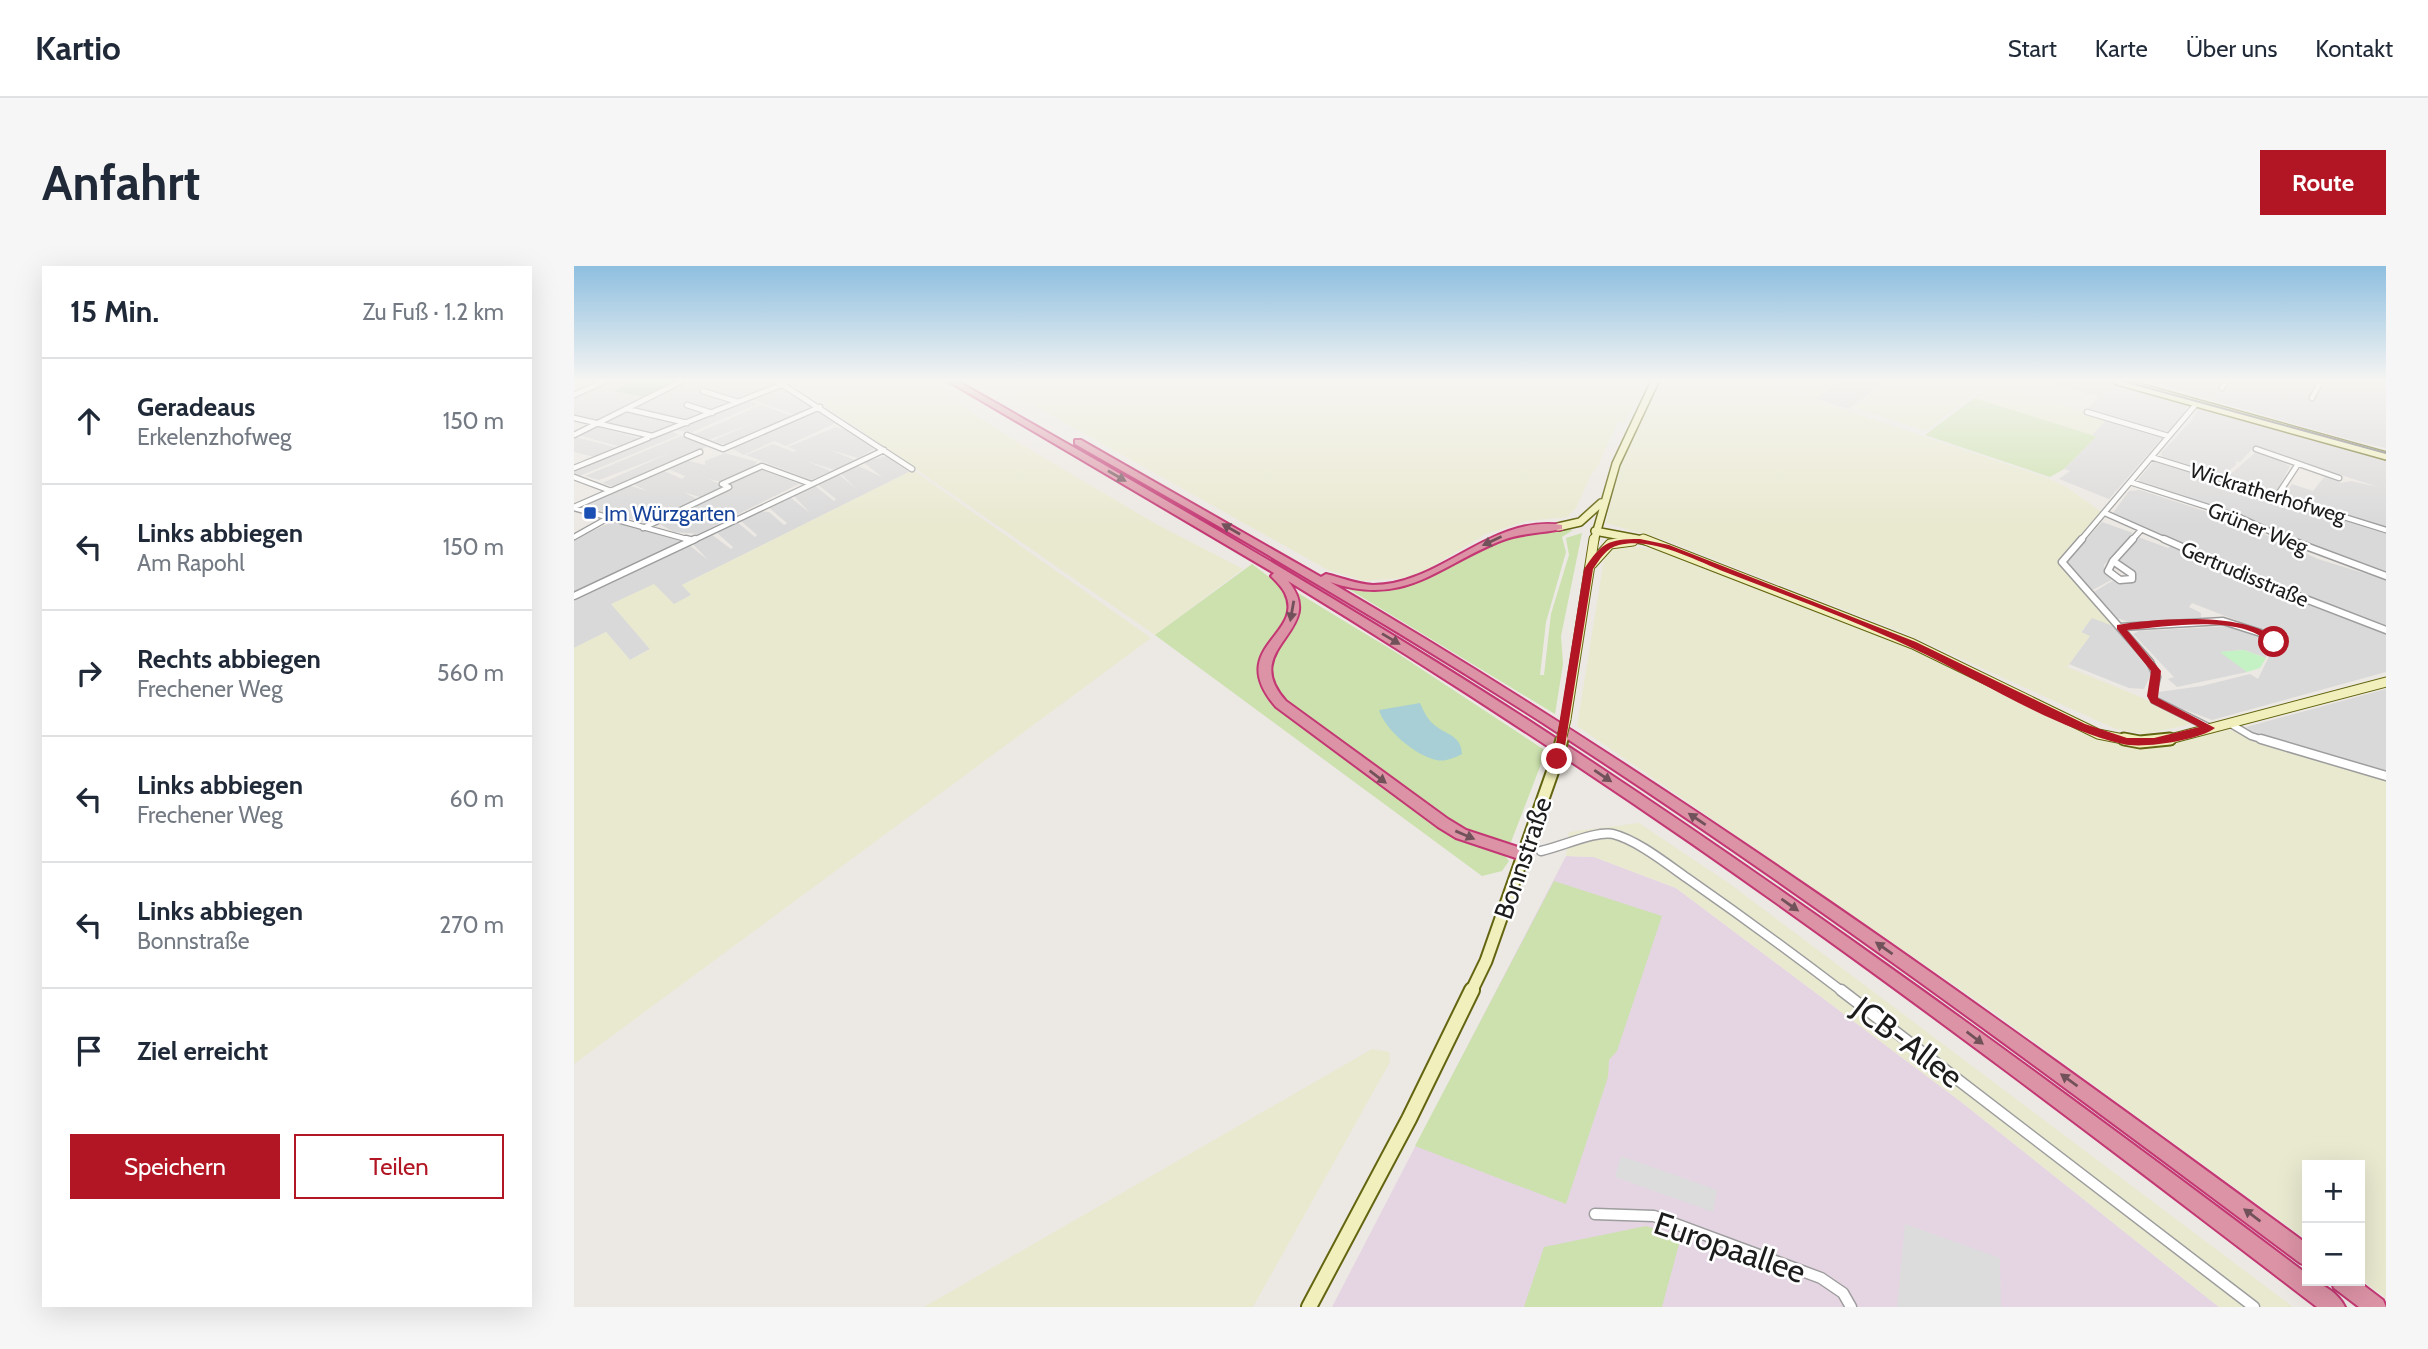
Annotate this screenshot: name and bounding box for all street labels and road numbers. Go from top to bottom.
street label: Wickratherhofweg [2187,457,2349,529]
street label: Grüner Weg [2204,497,2312,560]
street label: Gertrudisstraße [2178,536,2313,612]
street label: Bonnstraße [1487,793,1559,923]
street label: JCB-Allee [1844,987,1971,1096]
street label: Europaallee [1649,1203,1811,1291]

